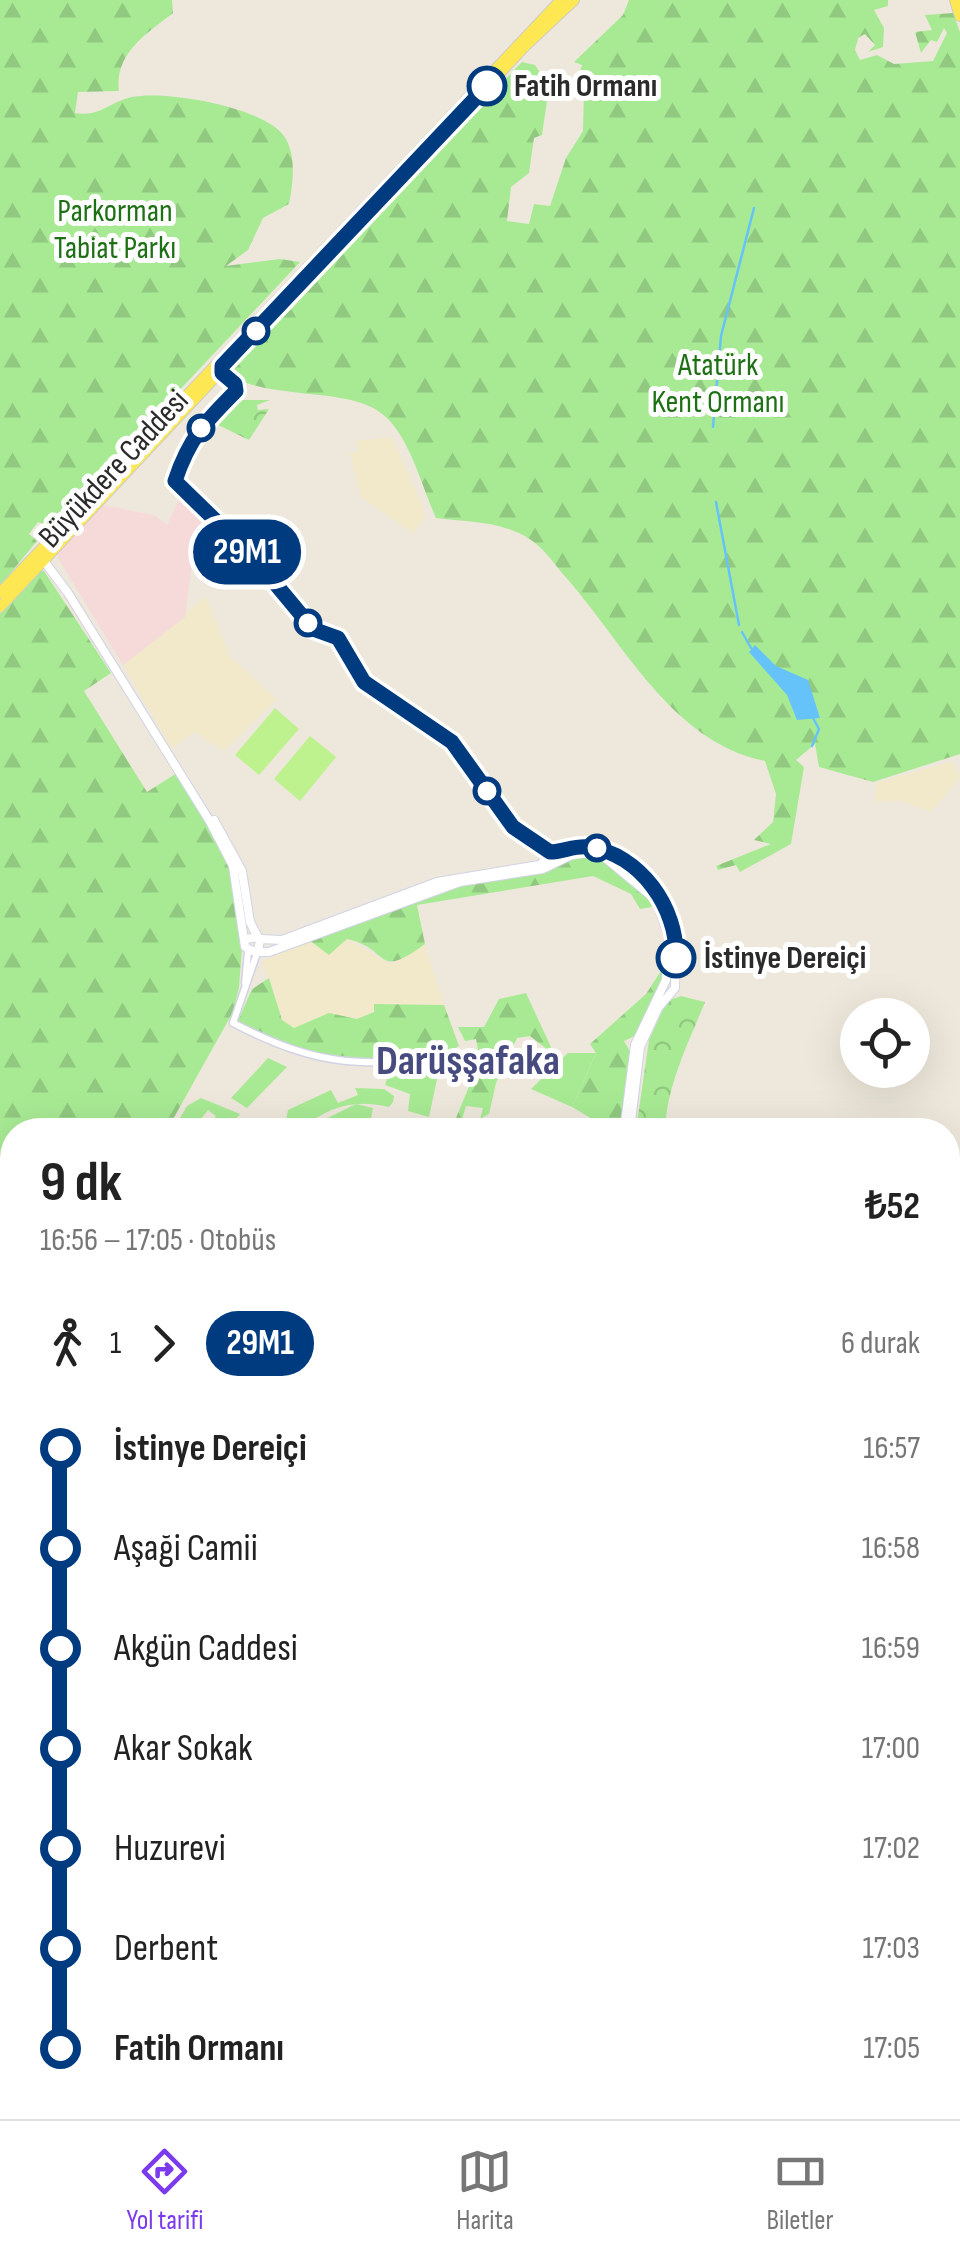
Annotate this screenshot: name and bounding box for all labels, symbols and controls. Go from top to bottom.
marker: Fatih Ormanı [468,67,506,105]
place label: Fatih Ormanı [514,67,657,106]
park label: Parkorman Tabiat Parkı [54,192,176,268]
unlabelled marker [243,318,269,344]
park label: Atatürk Kent Ormanı [651,346,785,422]
street label: Büyükdere Caddesi [31,382,197,556]
unlabelled marker [188,415,214,441]
line badge: 29M1 [177,520,317,584]
text: 29M1 [213,531,281,574]
unlabelled marker [295,610,321,636]
unlabelled marker [474,778,500,804]
unlabelled marker [584,835,610,861]
marker: İstinye Dereiçi [657,939,695,977]
place label: İstinye Dereiçi [704,939,866,978]
map controls [840,998,930,1088]
button: locate [840,998,930,1088]
district label: Darüşşafaka [376,1036,560,1087]
text: 9 dk [40,1150,122,1217]
text: ₺52 [865,1184,920,1229]
text: 16:56 – 17:05 · Otobüs [40,1221,276,1260]
icon: walk [40,1316,95,1371]
icon: forward [136,1316,191,1371]
text: 29M1 [226,1322,294,1365]
text: 1 [110,1324,121,1363]
text: 6 durak [841,1324,920,1363]
text: İstinye Dereiçi [114,1426,307,1471]
text: 16:57 [863,1429,920,1468]
text: Aşaği Camii [114,1526,258,1571]
text: 16:58 [862,1529,920,1568]
text: Akgün Caddesi [114,1626,298,1671]
text: 16:59 [862,1629,920,1668]
text: Akar Sokak [114,1726,253,1771]
text: 17:00 [862,1729,920,1768]
text: Huzurevi [114,1826,226,1871]
text: 17:02 [863,1829,920,1868]
text: Derbent [114,1926,218,1971]
text: 17:03 [863,1929,920,1968]
text: Fatih Ormanı [114,2026,284,2071]
text: 17:05 [863,2029,920,2068]
tab: Yol tarifi [126,2144,203,2237]
tab: Harita [456,2144,514,2237]
tab: Biletler [766,2144,834,2237]

